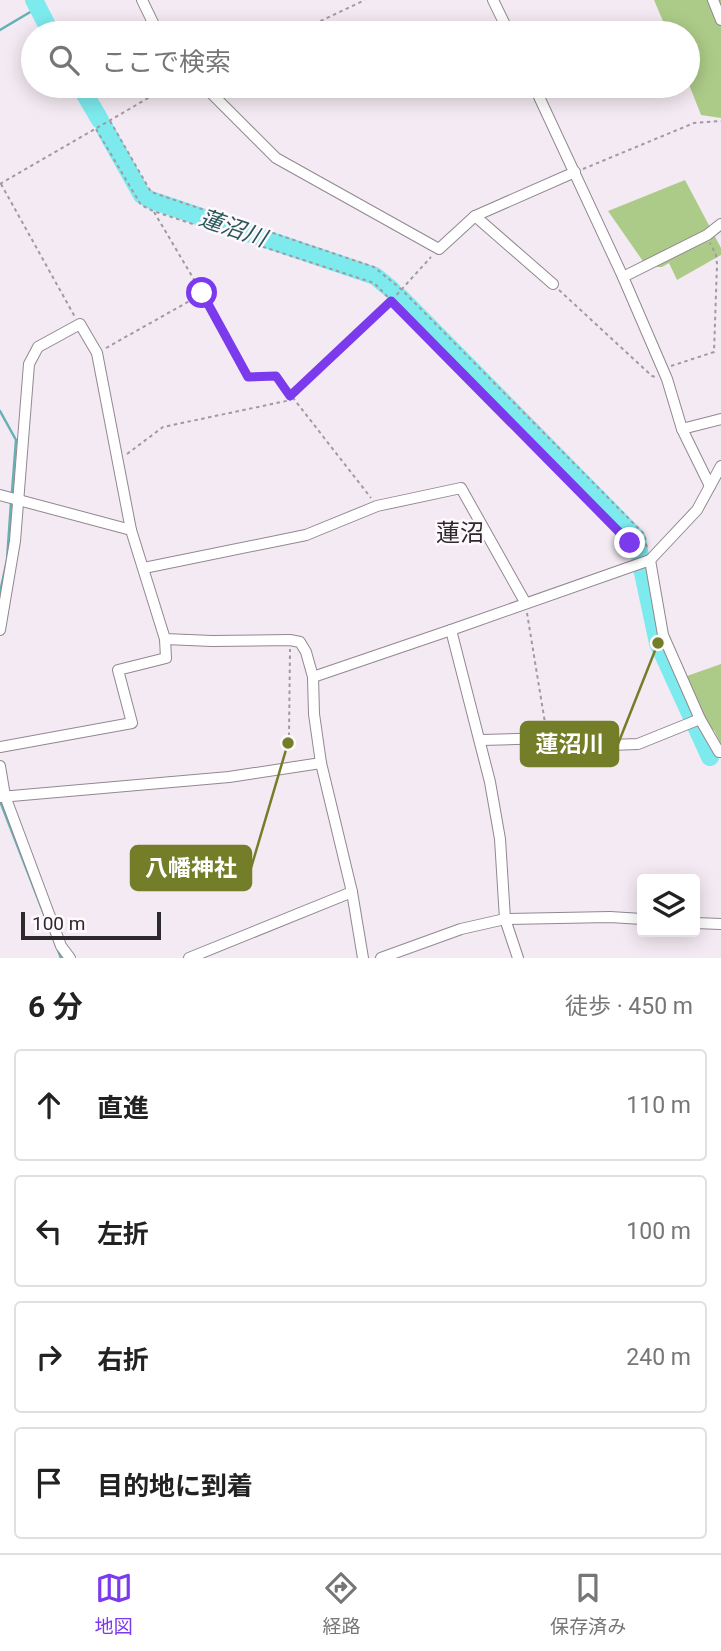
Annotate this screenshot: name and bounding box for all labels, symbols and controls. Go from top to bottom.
search box [21,21,700,98]
icon: search [45,41,83,79]
text: ここで検索 [101,47,231,77]
water label: 蓮沼川 [196,204,273,253]
route start [186,277,217,308]
district label: 蓮沼 [436,519,484,547]
route end [614,527,645,558]
callout: 蓮沼川 [521,722,618,766]
text: 蓮沼川 [536,731,605,758]
callout: 八幡神社 [131,846,251,890]
text: 八幡神社 [145,855,237,882]
map controls [637,874,700,937]
button: layers [637,874,700,937]
scale bar [21,909,161,941]
text: 100 m [32,912,85,935]
text: 6 分 [28,989,83,1024]
text: 徒歩 · 450 m [565,993,693,1020]
icon: ahead [30,1086,68,1124]
text: 110 m [626,1092,691,1119]
text: 直進 [97,1093,149,1123]
icon: left [30,1212,68,1250]
text: 100 m [626,1218,691,1245]
text: 左折 [97,1219,149,1249]
icon: right [30,1338,68,1376]
text: 240 m [626,1344,691,1371]
text: 右折 [97,1345,149,1375]
icon: arrive [30,1464,68,1502]
text: 目的地に到着 [97,1471,253,1501]
tab: 地図 [95,1569,133,1638]
tab: 経路 [322,1569,360,1638]
tab: 保存済み [550,1569,626,1638]

